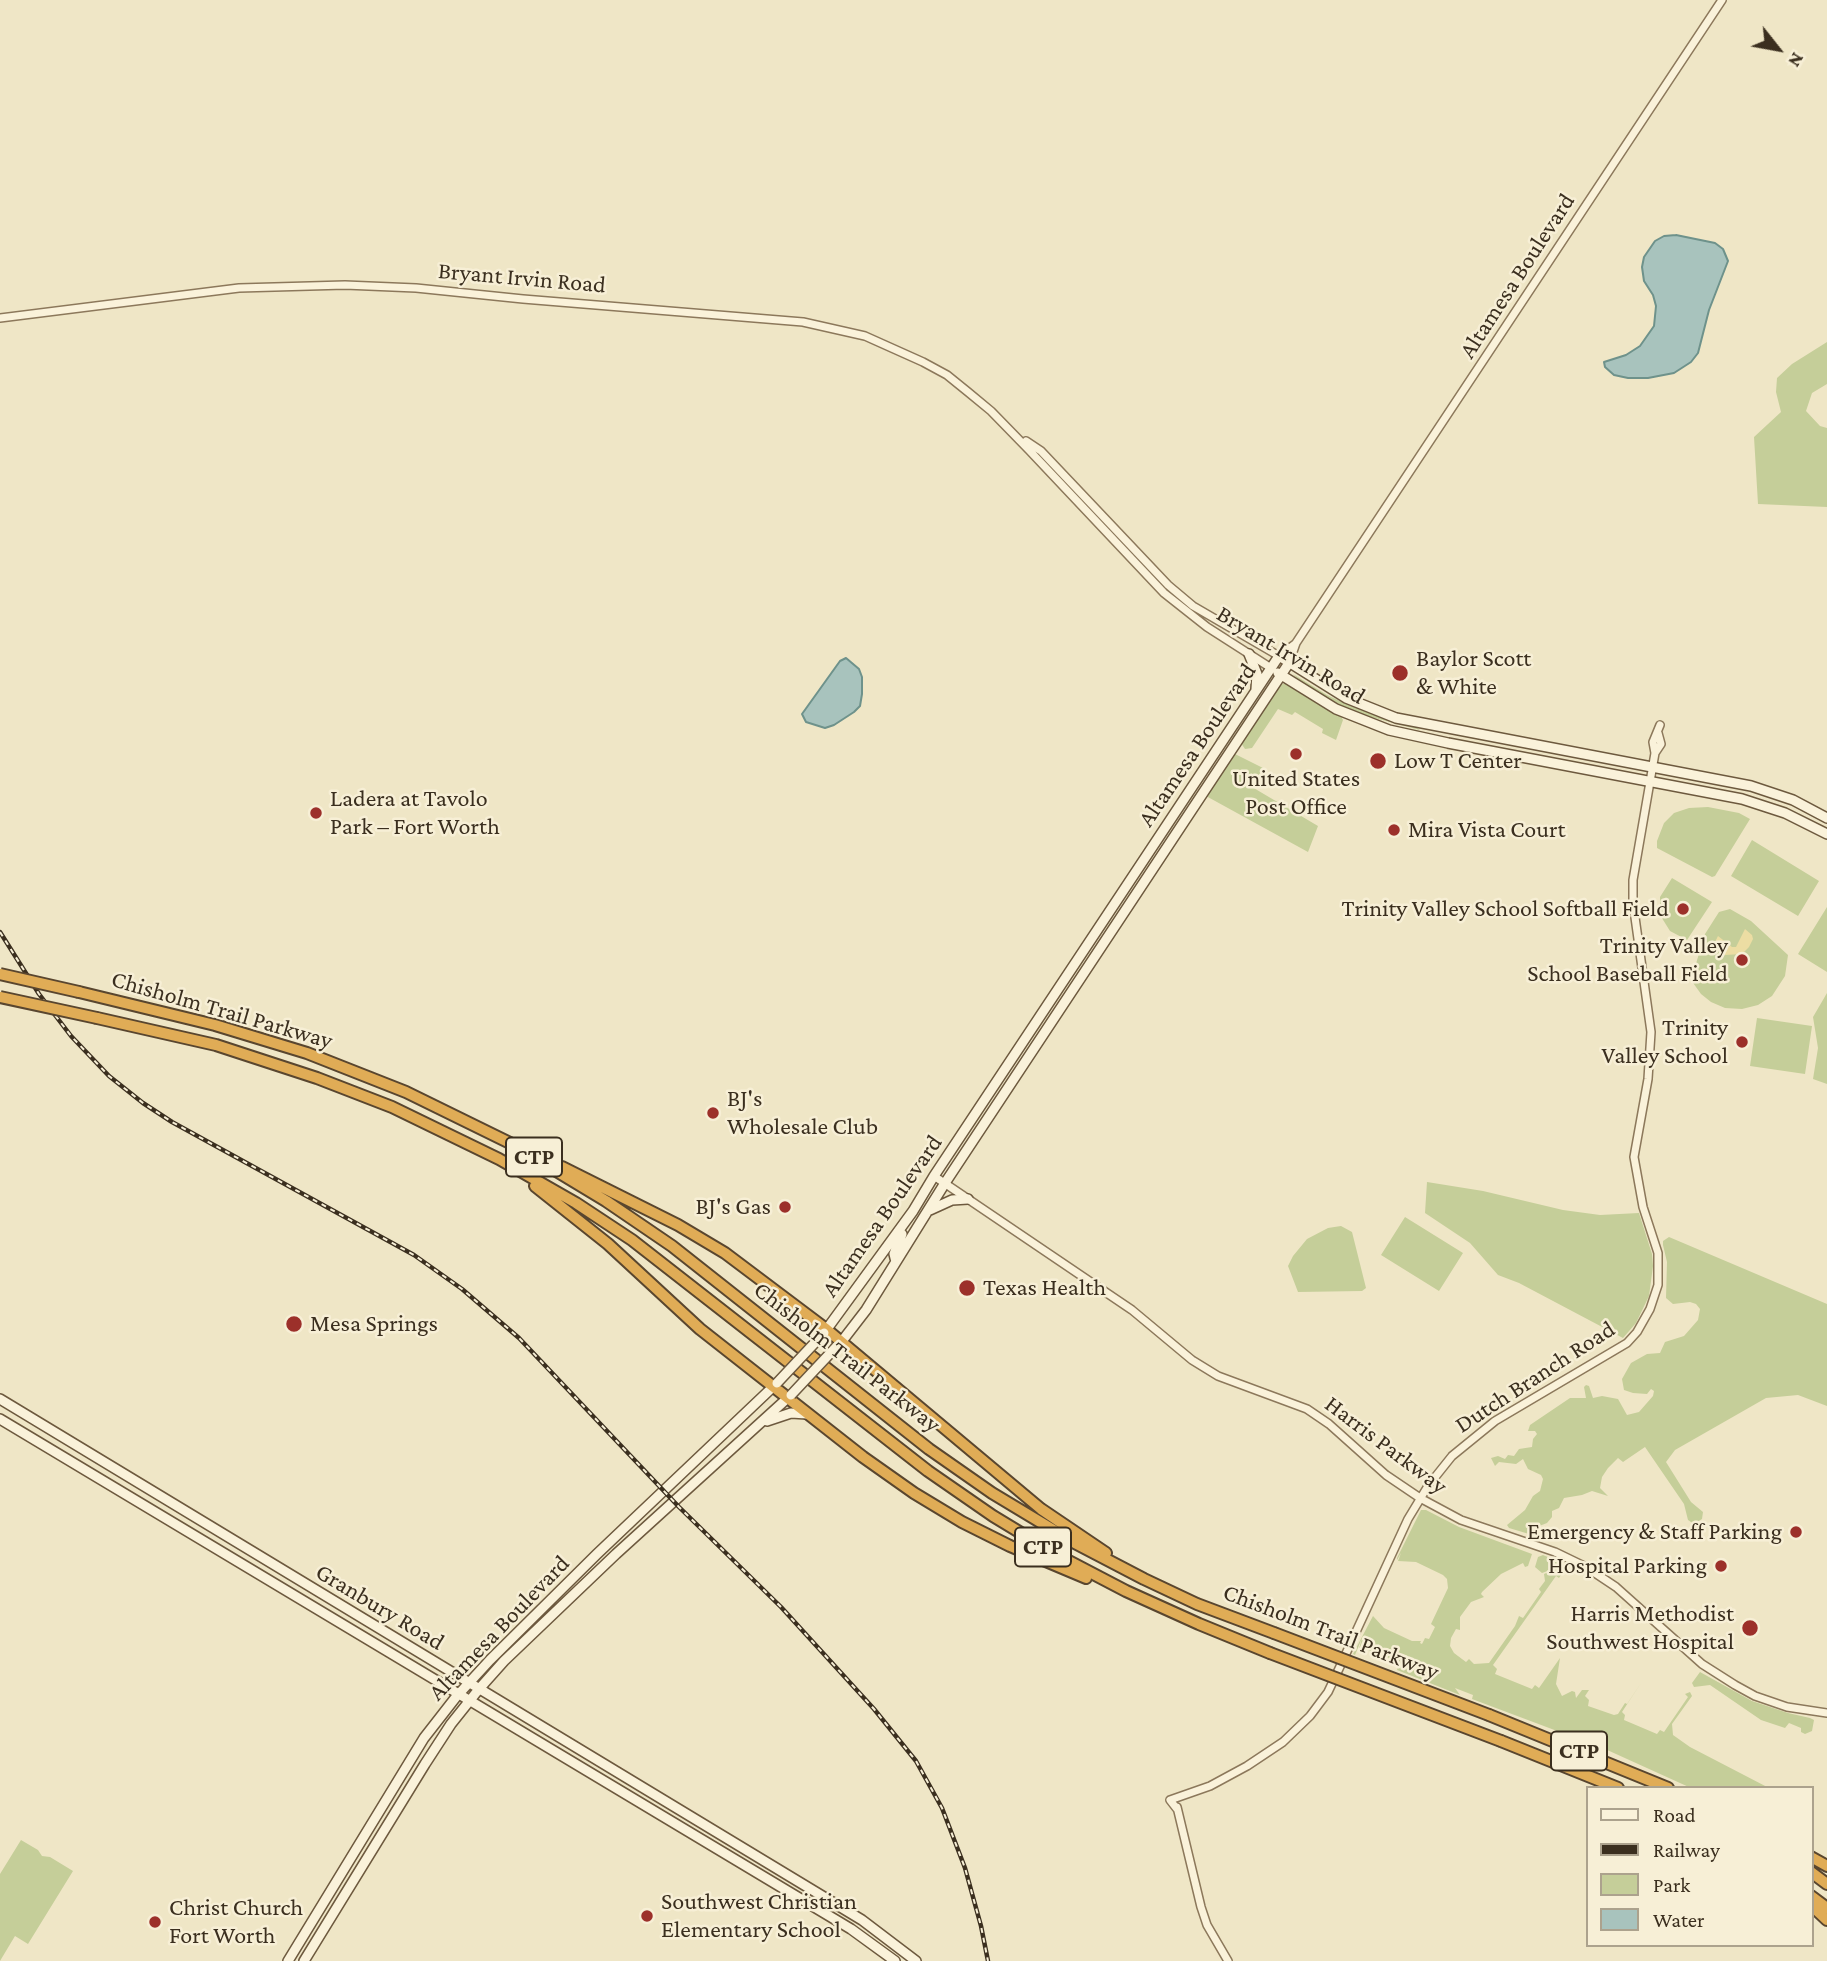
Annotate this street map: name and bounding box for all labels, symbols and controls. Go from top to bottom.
north arrow [1743,14,1813,84]
text: N [1784,49,1809,71]
street label: Altamesa Boulevard [1453,188,1581,364]
street label: Bryant Irvin Road [437,256,607,300]
street label: Bryant Irvin Road [1211,599,1371,711]
place label: Baylor Scott & White [1416,645,1531,701]
street label: Altamesa Boulevard [1132,658,1262,832]
marker: Baylor Scott & White [1390,663,1410,683]
marker: United States Post Office [1288,746,1304,762]
place label: Low T Center [1394,747,1522,775]
marker: Low T Center [1368,751,1388,771]
place label: United States Post Office [1232,765,1360,821]
place label: Ladera at Tavolo Park – Fort Worth [330,785,500,841]
marker: Ladera at Tavolo Park – Fort Worth [308,805,324,821]
place label: Mira Vista Court [1408,816,1565,844]
marker: Mira Vista Court [1386,822,1402,838]
place label: Trinity Valley School Softball Field [1341,895,1669,923]
marker: Trinity Valley School Softball Field [1675,901,1691,917]
place label: Trinity Valley School Baseball Field [1527,932,1728,988]
marker: Trinity Valley School Baseball Field [1734,952,1750,968]
street label: Chisholm Trail Parkway [108,965,336,1055]
place label: Trinity Valley School [1602,1014,1728,1070]
marker: Trinity Valley School [1734,1034,1750,1050]
place label: BJ's Wholesale Club [727,1085,878,1141]
marker: BJ's Wholesale Club [705,1105,721,1121]
street label: Altamesa Boulevard [815,1130,949,1302]
road number: CTP [506,1138,562,1176]
place label: BJ's Gas [695,1193,771,1221]
marker: BJ's Gas [777,1199,793,1215]
place label: Texas Health [983,1274,1106,1302]
street label: Chisholm Trail Parkway [748,1275,946,1439]
marker: Texas Health [957,1278,977,1298]
place label: Mesa Springs [310,1310,438,1338]
marker: Mesa Springs [284,1314,304,1334]
street label: Dutch Branch Road [1450,1315,1620,1439]
street label: Harris Parkway [1319,1390,1453,1500]
place label: Emergency & Staff Parking [1527,1518,1782,1546]
marker: Emergency & Staff Parking [1788,1524,1804,1540]
road number: CTP [1015,1528,1071,1566]
street label: Altamesa Boulevard [422,1549,576,1707]
place label: Hospital Parking [1548,1552,1707,1580]
street label: Granbury Road [310,1557,450,1657]
marker: Hospital Parking [1713,1558,1729,1574]
street label: Chisholm Trail Parkway [1219,1578,1443,1686]
place label: Harris Methodist Southwest Hospital [1546,1600,1734,1656]
marker: Harris Methodist Southwest Hospital [1740,1618,1760,1638]
road number: CTP [1551,1732,1607,1770]
legend [1586,1786,1813,1947]
text: Road [1653,1803,1696,1827]
text: Railway [1653,1838,1720,1862]
text: Park [1653,1873,1690,1897]
place label: Southwest Christian Elementary School [661,1888,857,1944]
place label: Christ Church Fort Worth [169,1894,303,1950]
marker: Southwest Christian Elementary School [639,1908,655,1924]
text: Water [1653,1908,1705,1932]
marker: Christ Church Fort Worth [147,1914,163,1930]

